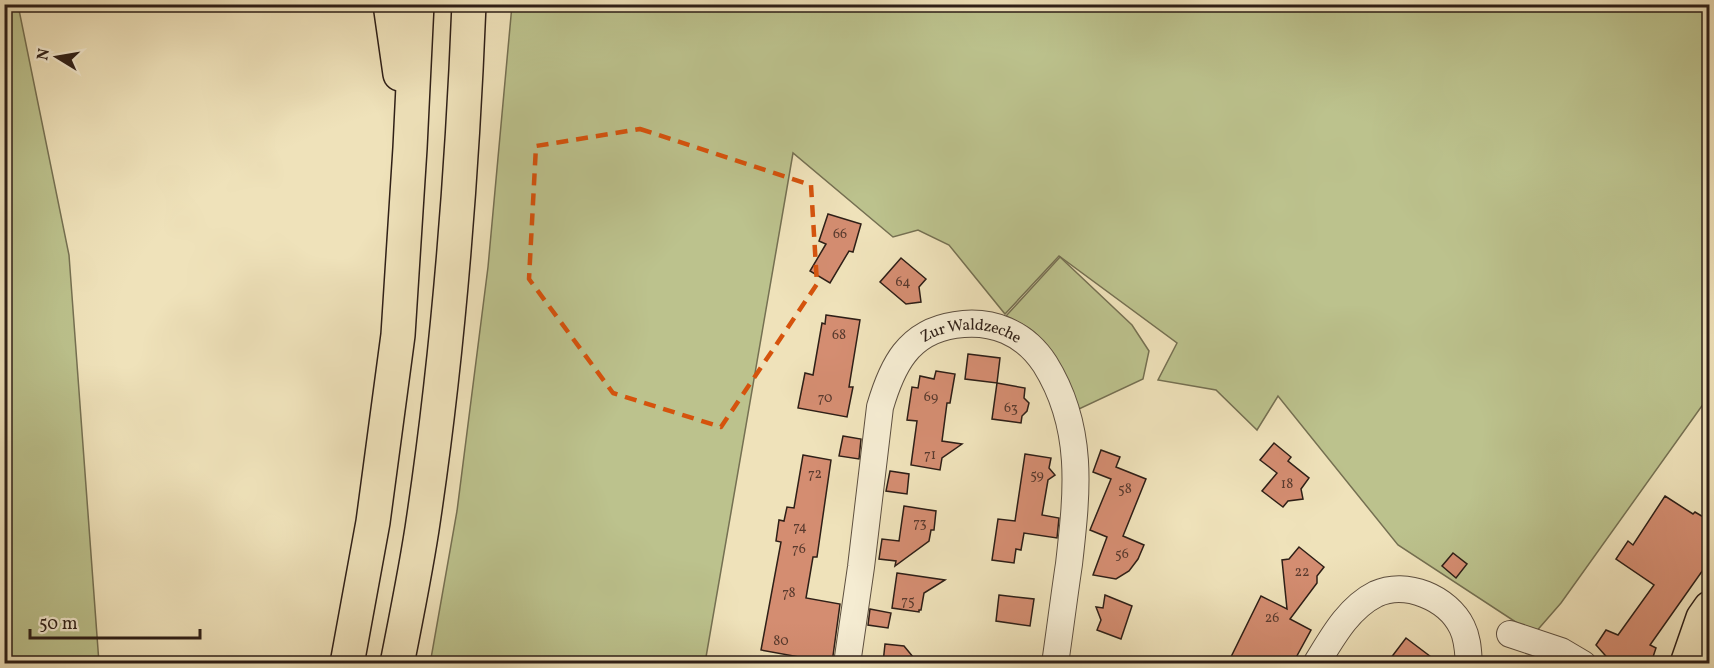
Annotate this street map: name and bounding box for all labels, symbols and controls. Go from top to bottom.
north arrow [27,27,87,87]
text: N [32,46,56,62]
house number: 66 [833,225,847,244]
house number: 64 [895,273,911,292]
street label: Zur Waldzeche [917,315,1025,349]
house number: 68 [832,326,846,345]
house number: 69 [924,388,938,407]
house number: 70 [818,389,832,408]
house number: 63 [1004,399,1018,418]
house number: 71 [924,446,936,465]
house number: 72 [808,465,822,484]
house number: 59 [1030,466,1044,485]
house number: 18 [1281,475,1293,494]
house number: 58 [1118,480,1132,499]
house number: 73 [913,514,927,533]
house number: 74 [793,518,807,537]
house number: 76 [792,540,806,559]
house number: 56 [1115,545,1129,564]
house number: 22 [1294,563,1310,582]
house number: 78 [782,584,796,603]
house number: 75 [901,592,915,611]
scale bar [30,602,200,640]
house number: 26 [1265,609,1279,628]
text: 50 m [39,612,78,637]
house number: 80 [773,632,789,651]

